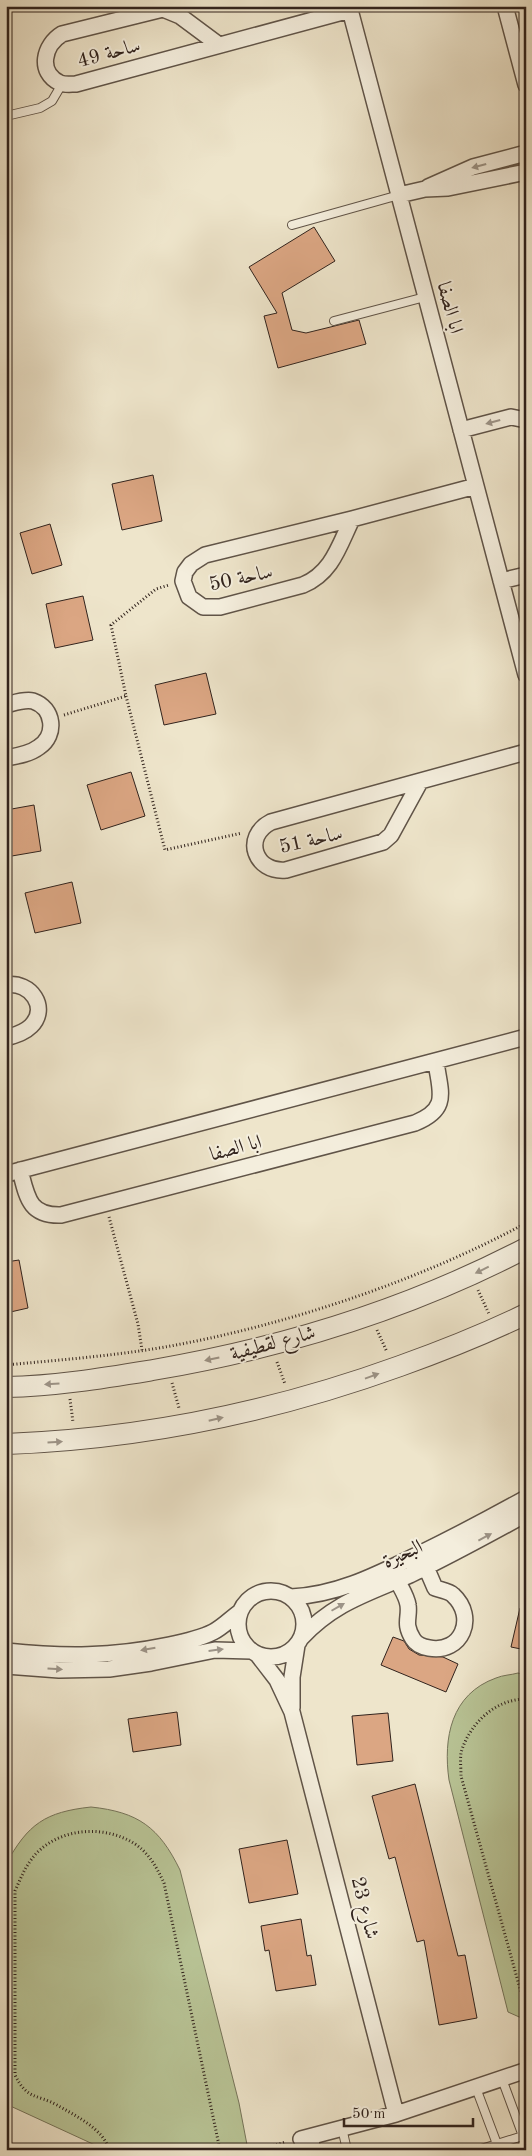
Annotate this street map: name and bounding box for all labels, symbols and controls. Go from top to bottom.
street label: ساحة 49 [75,36,143,72]
one-way arrow [471,162,486,170]
street label: ابا الصفا [433,280,465,336]
one-way arrow [486,418,501,426]
street label: ساحة 50 [207,563,275,595]
street label: ساحة 51 [277,824,345,858]
street label: ابا الصفا [208,1133,264,1165]
one-way arrow [475,1266,489,1274]
street label: شارع لقطيفية [228,1323,319,1371]
one-way arrow [204,1356,220,1364]
one-way arrow [365,1372,380,1379]
one-way arrow [43,1381,59,1389]
one-way arrow [208,1415,223,1423]
one-way arrow [47,1437,63,1445]
one-way arrow [477,1533,492,1541]
street label: البحيرة [380,1537,426,1573]
one-way arrow [331,1603,346,1611]
one-way arrow [140,1646,156,1654]
one-way arrow [208,1646,224,1654]
one-way arrow [47,1666,63,1674]
street label: شارع 23 [341,1875,381,1943]
scale bar [344,2096,473,2128]
text: 50 m [352,2107,386,2122]

